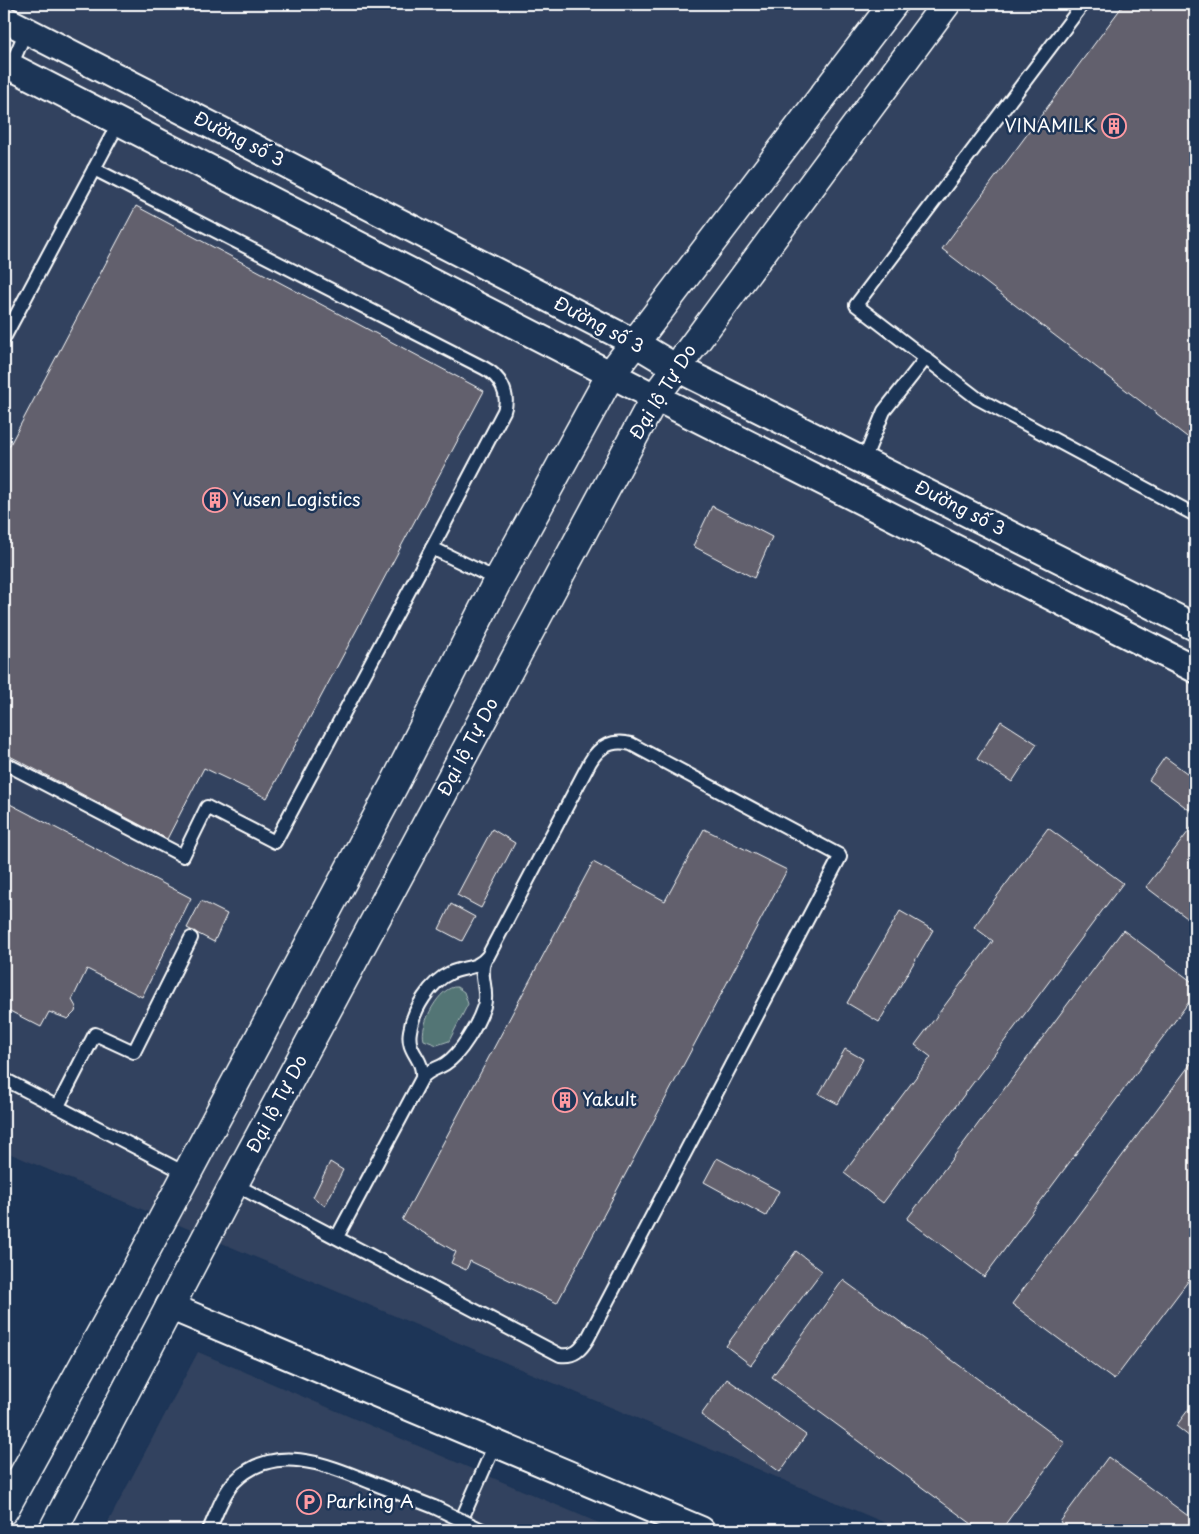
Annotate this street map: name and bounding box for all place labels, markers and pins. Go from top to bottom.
place label: VINAMILK [1004,111,1096,138]
building icon: VINAMILK [1101,113,1127,139]
place label: Yusen Logistics [232,485,361,512]
building icon: Yusen Logistics [202,487,228,513]
place label: Yakult [582,1085,637,1112]
building icon: Yakult [552,1087,578,1113]
place label: Parking A [326,1487,414,1514]
parking icon: Parking A [296,1489,322,1515]

